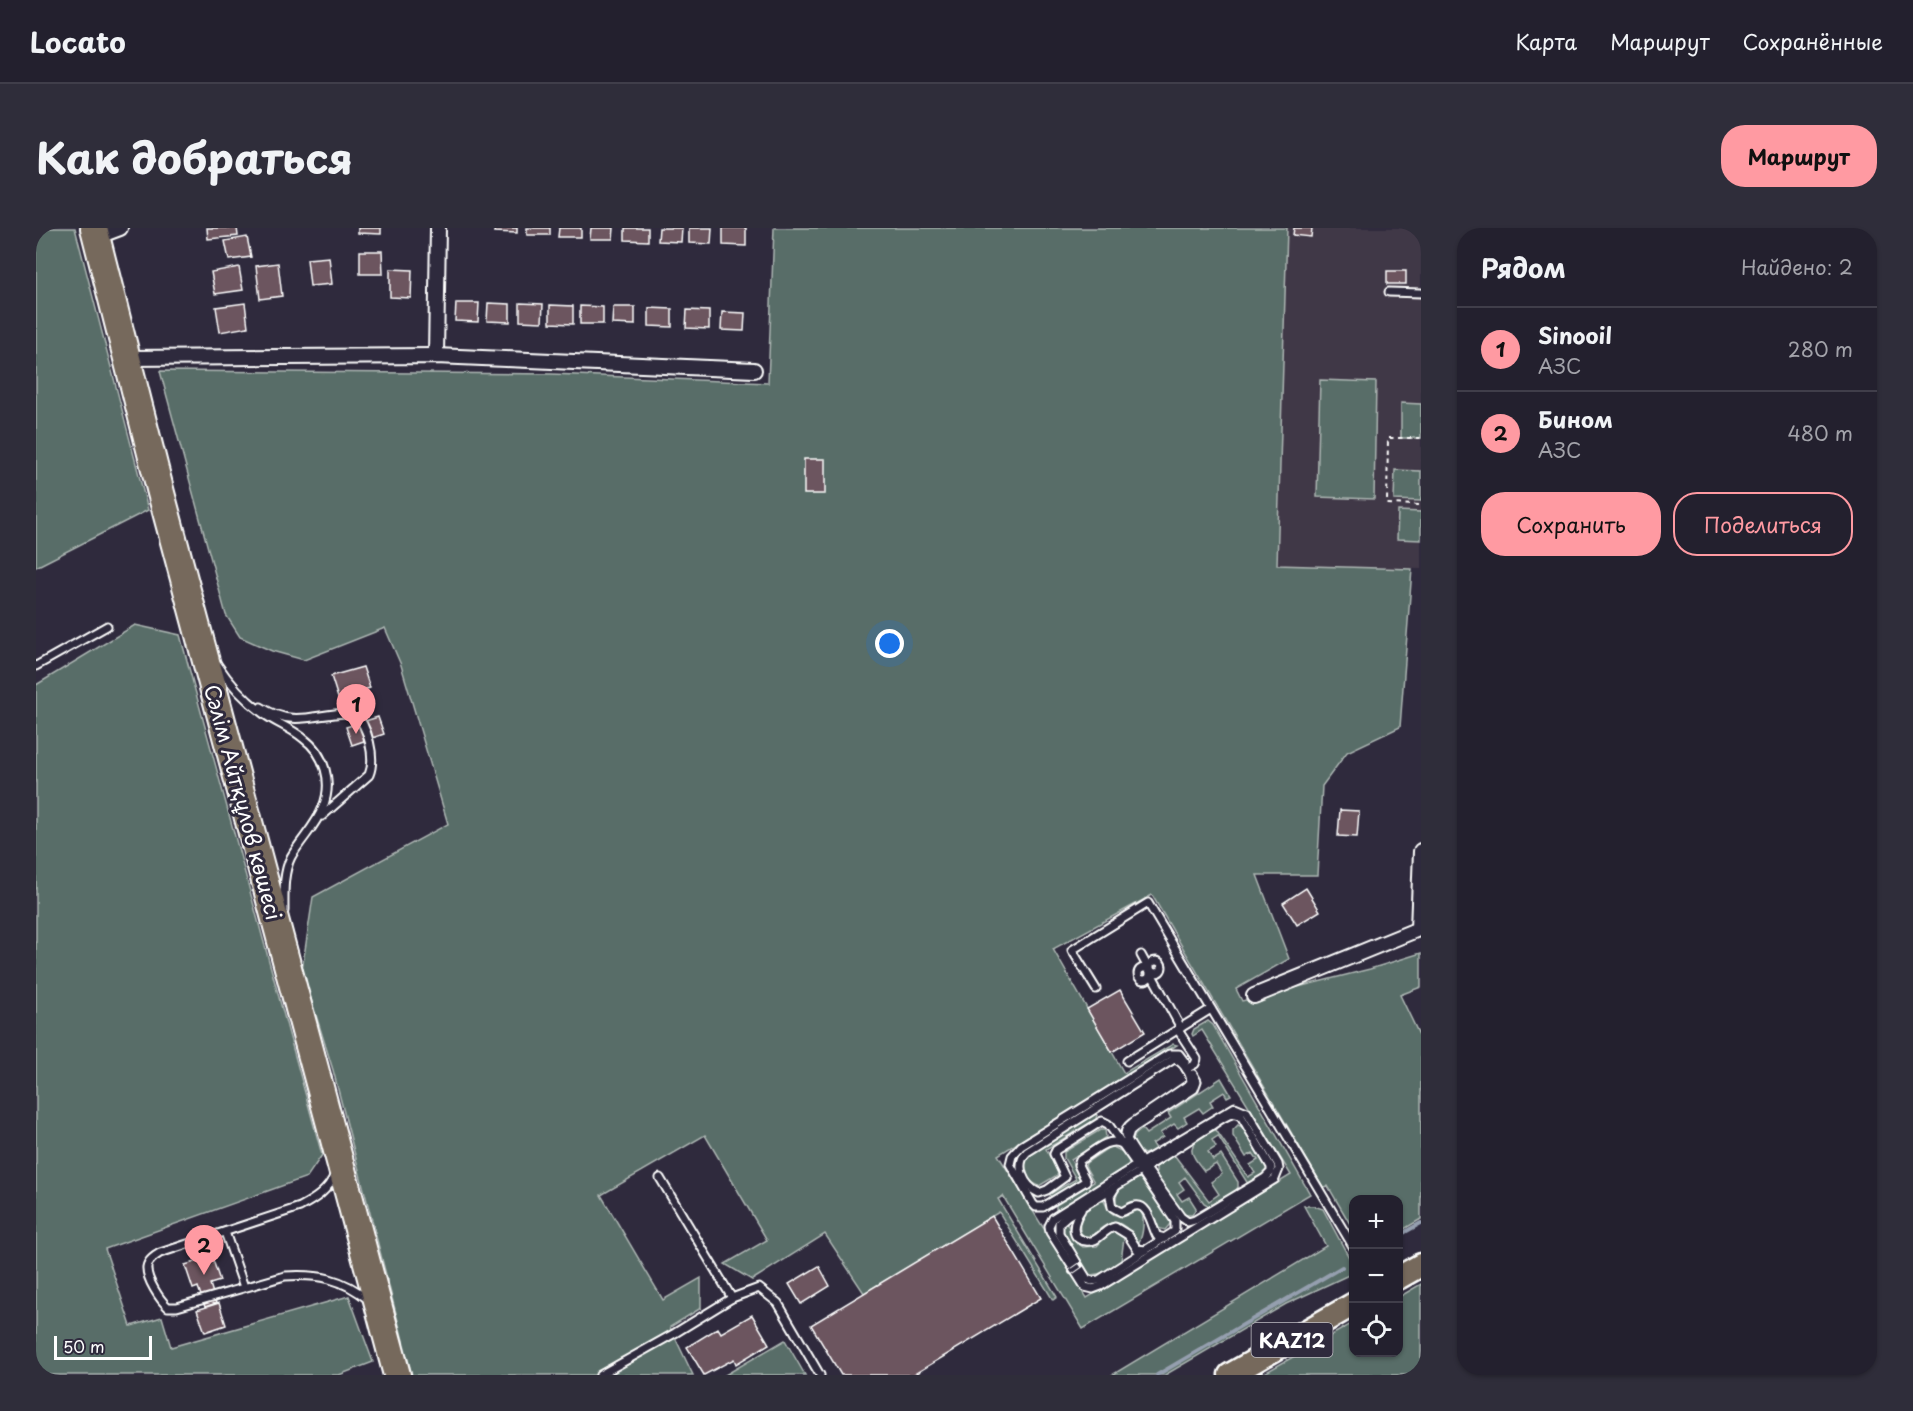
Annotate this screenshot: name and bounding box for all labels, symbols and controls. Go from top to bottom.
text: Locato [30,20,126,63]
text: Карта [1516,25,1577,57]
text: Маршрут [1610,25,1710,57]
text: Сохранённые [1743,25,1883,57]
text: Как добраться [36,125,353,188]
button: Маршрут [1721,125,1877,187]
text: Рядом [1481,248,1566,287]
text: Найдено: 2 [1741,252,1853,282]
text: Sinooil [1538,318,1612,351]
text: 1 [1496,334,1505,364]
text: 280 m [1788,334,1853,364]
text: АЗС [1538,351,1581,381]
text: Бином [1538,402,1613,435]
text: 2 [1493,418,1508,448]
text: 480 m [1788,418,1853,448]
text: АЗС [1538,435,1581,465]
button: Сохранить [1481,492,1661,556]
button: Поделиться [1673,492,1853,556]
your location [875,629,904,658]
street label: Сәлім Айтқұлов көшесі [197,680,291,924]
pin: 1 [336,684,376,734]
map controls [1349,1195,1403,1357]
button: + [1349,1195,1403,1249]
pin: 2 [184,1226,224,1275]
button: − [1349,1249,1403,1303]
button: locate [1349,1303,1403,1357]
road number: KAZ12 [1252,1323,1332,1357]
scale bar [54,1333,152,1360]
text: 50 m [63,1334,104,1358]

